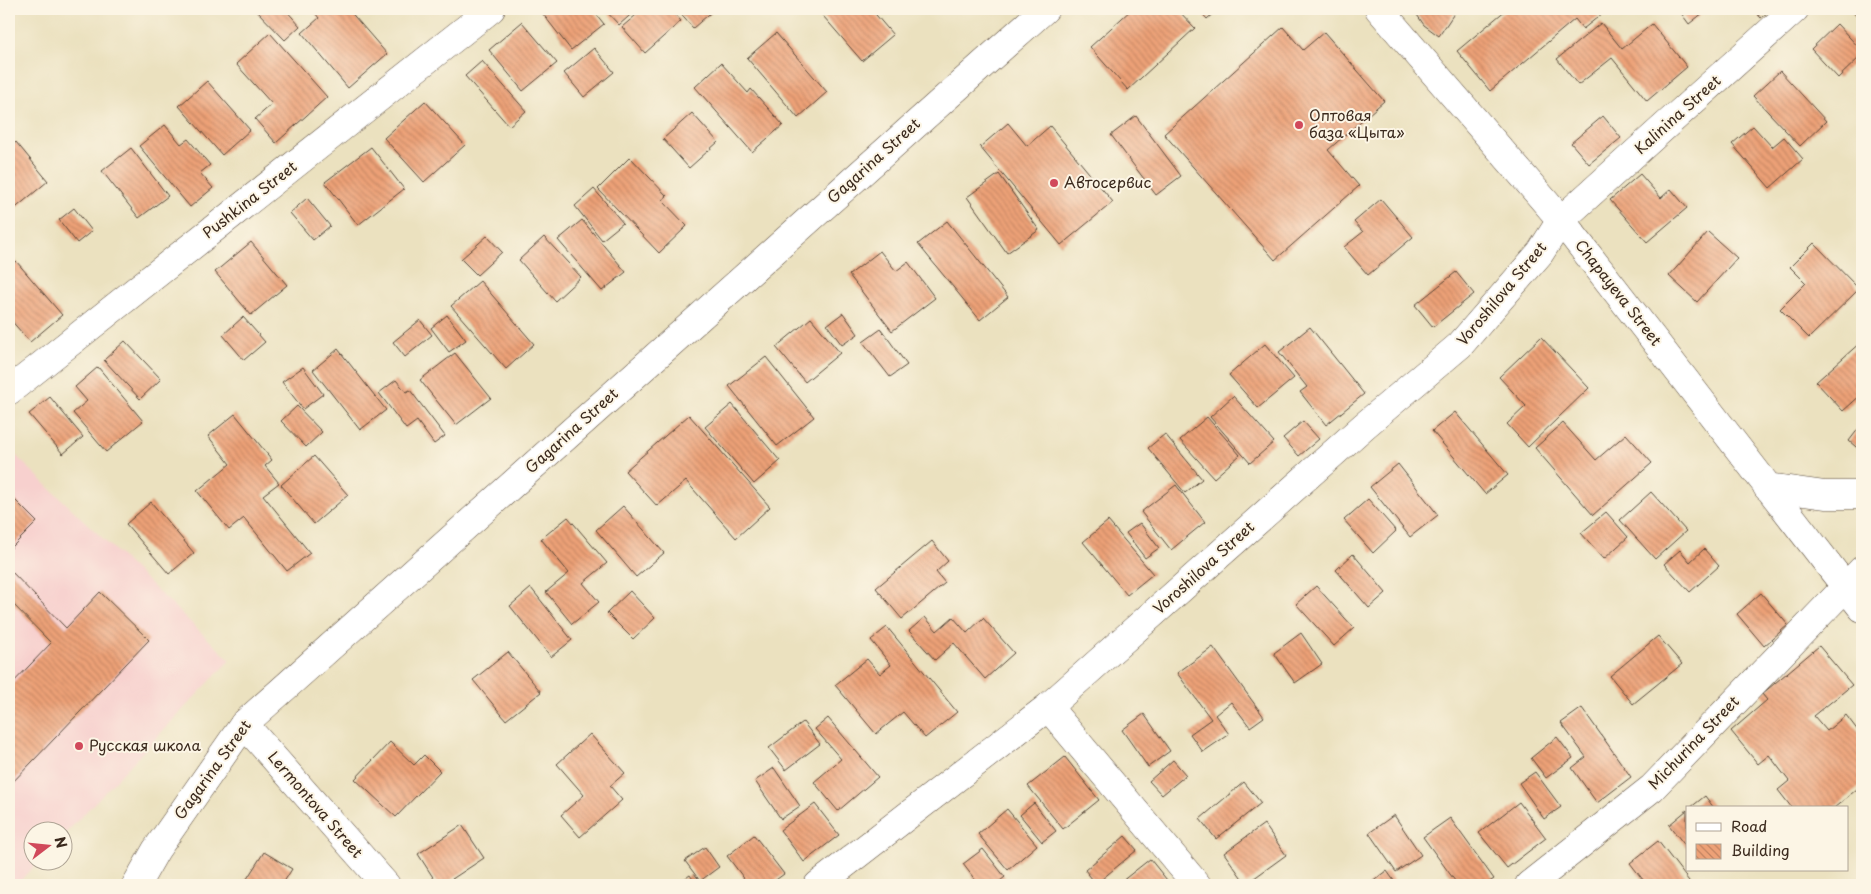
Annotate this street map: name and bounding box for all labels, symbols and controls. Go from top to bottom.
street label: Kalinina Street [1629,69,1725,159]
place label: Оптовая база «Цыта» [1309,103,1405,143]
street label: Gagarina Street [821,112,925,208]
marker: Оптовая база «Цыта» [1293,119,1305,131]
street label: Pushkina Street [197,155,301,243]
place label: Автосервис [1064,170,1151,193]
marker: Автосервис [1048,177,1060,189]
street label: Chapayeva Street [1570,234,1668,350]
street label: Voroshilova Street [1450,236,1551,350]
street label: Gagarina Street [519,382,623,478]
street label: Voroshilova Street [1147,515,1259,619]
street label: Michurina Street [1642,690,1744,794]
street label: Gagarina Street [168,714,256,824]
place label: Русская школа [89,733,201,756]
marker: Русская школа [73,740,85,752]
street label: Lermontova Street [263,746,369,862]
legend [1686,806,1848,872]
text: Road [1731,814,1767,837]
north arrow [22,822,72,872]
text: N [49,834,73,851]
text: Building [1731,838,1790,861]

